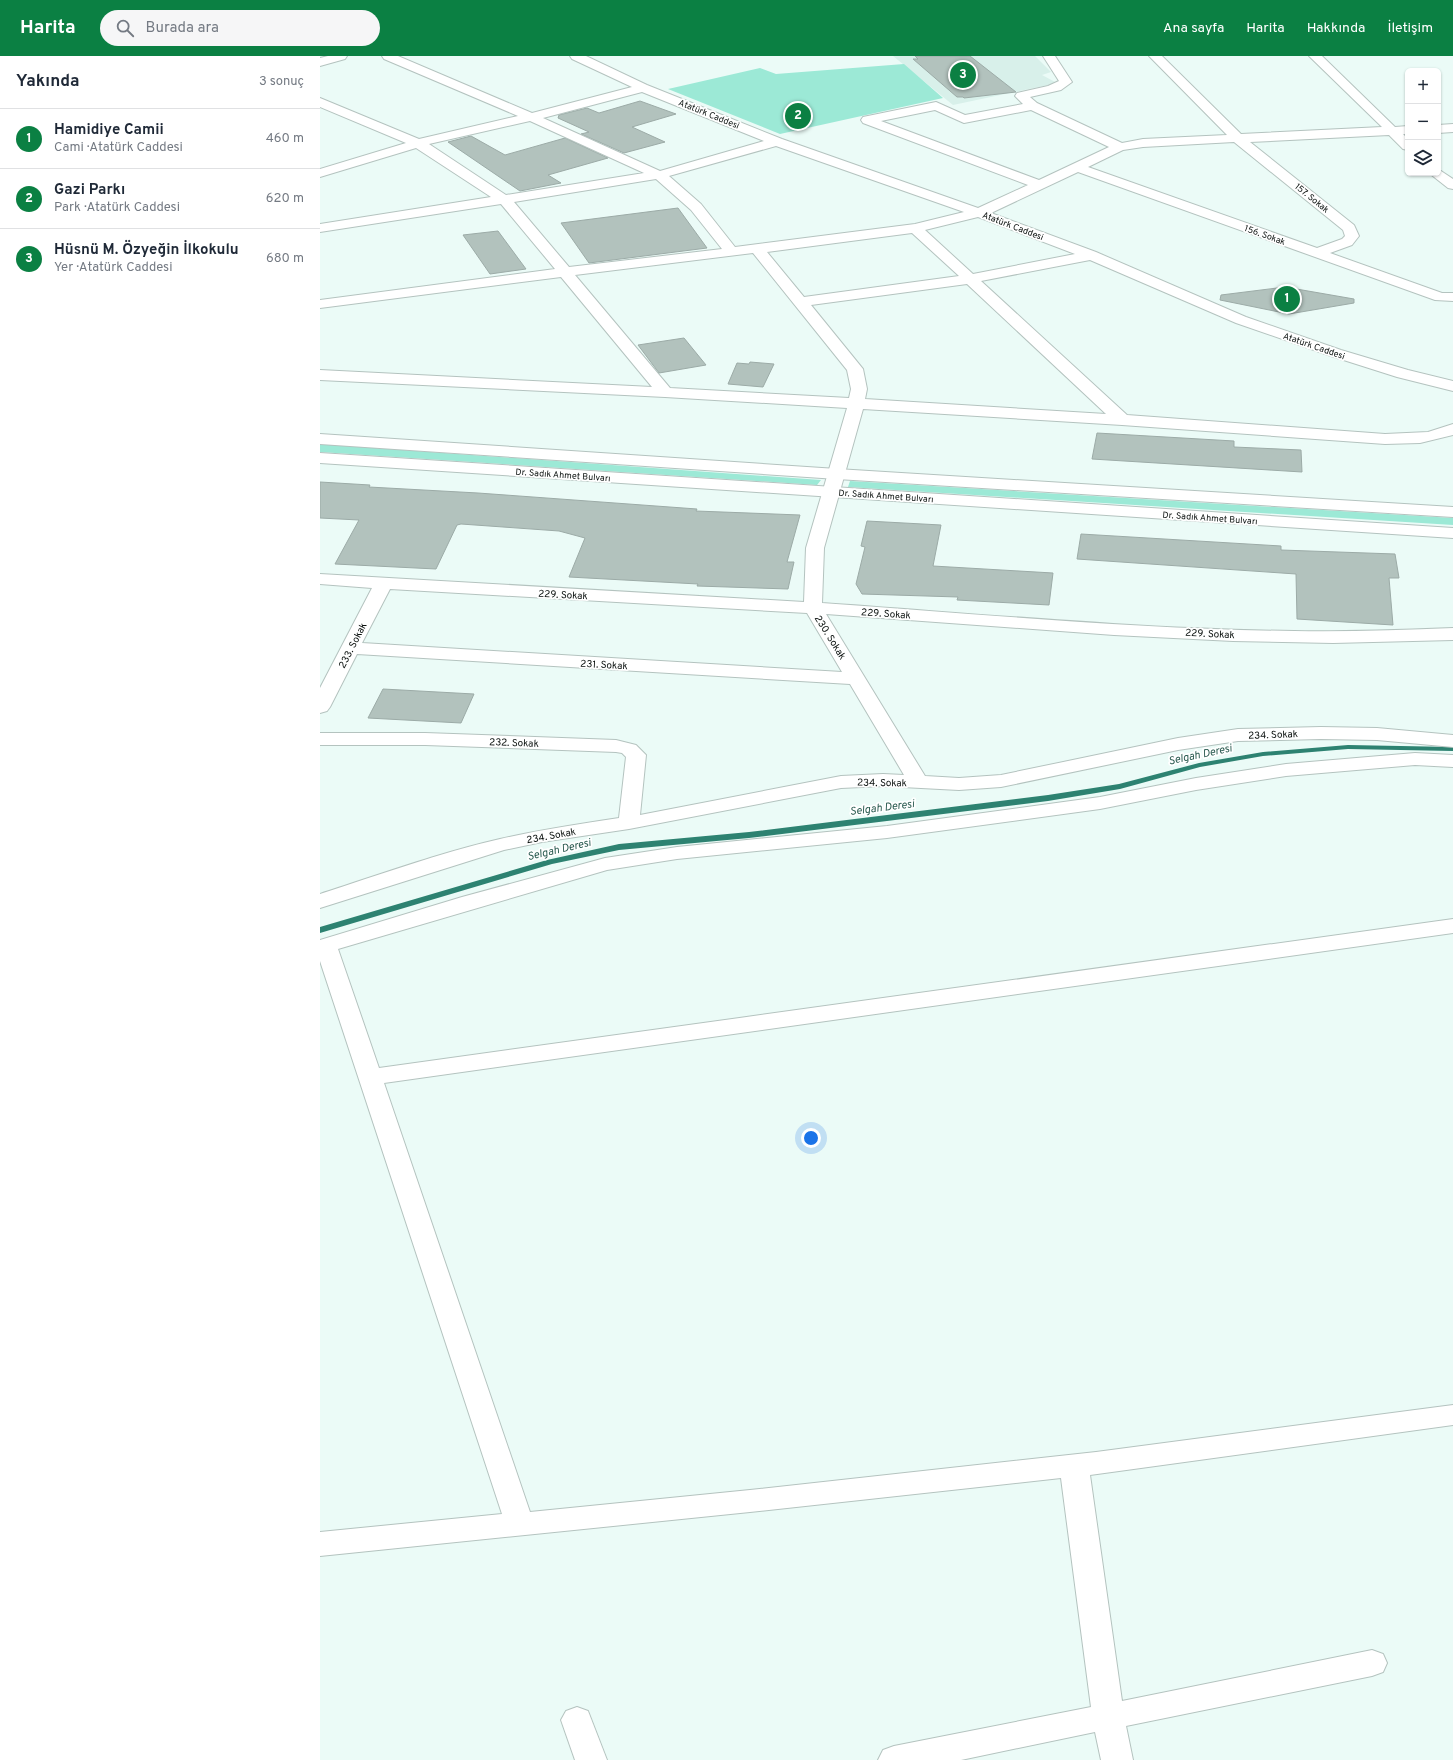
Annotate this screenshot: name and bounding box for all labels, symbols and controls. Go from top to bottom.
search box [100,10,380,46]
text: Harita [20,16,76,40]
icon: search [114,17,136,39]
text: Burada ara [146,19,219,38]
text: Ana sayfa [1163,20,1224,37]
text: Harita [1246,20,1285,37]
text: Hakkında [1307,20,1365,37]
text: İletişim [1387,20,1433,37]
pin: 3 [950,60,976,90]
map controls [1405,68,1441,176]
button: + [1405,68,1441,104]
text: Yakında [16,71,80,93]
text: 3 sonuç [259,74,304,90]
street label: Atatürk Caddesi [677,97,741,132]
pin: 2 [785,101,811,131]
button: − [1405,104,1441,140]
text: Hamidiye Camii [54,121,164,140]
text: 1 [26,131,32,147]
text: 460 m [266,131,304,147]
text: Cami · Atatürk Caddesi [54,140,183,156]
button: layers [1405,140,1441,176]
text: Gazi Parkı [54,181,125,200]
street label: 157. Sokak [1292,181,1331,216]
text: 2 [25,191,33,207]
text: 620 m [266,191,304,207]
text: Park · Atatürk Caddesi [54,200,180,216]
street label: Atatürk Caddesi [981,210,1045,243]
street label: 156. Sokak [1243,223,1287,248]
text: Hüsnü M. Özyeğin İlkokulu [54,241,239,260]
text: 3 [25,251,33,267]
text: 680 m [266,251,304,267]
text: Yer · Atatürk Caddesi [54,260,172,276]
pin: 1 [1274,284,1300,314]
street label: Atatürk Caddesi [1281,331,1346,362]
street label: Dr. Sadık Ahmet Bulvarı [515,467,611,484]
street label: Dr. Sadık Ahmet Bulvarı [838,488,934,505]
street label: Dr. Sadık Ahmet Bulvarı [1162,510,1258,527]
street label: 229. Sokak [538,588,588,603]
street label: 229. Sokak [861,606,911,623]
street label: 230. Sokak [811,613,849,662]
street label: 233. Sokak [336,621,370,671]
street label: 229. Sokak [1185,627,1235,642]
street label: 231. Sokak [580,658,628,673]
street label: 234. Sokak [1248,728,1298,743]
street label: 232. Sokak [489,736,539,751]
water label: Selgah Deresi [1167,741,1235,769]
street label: 234. Sokak [857,777,907,790]
water label: Selgah Deresi [849,797,916,819]
street label: 234. Sokak [526,826,577,847]
water label: Selgah Deresi [526,836,594,864]
your location [801,1128,821,1148]

